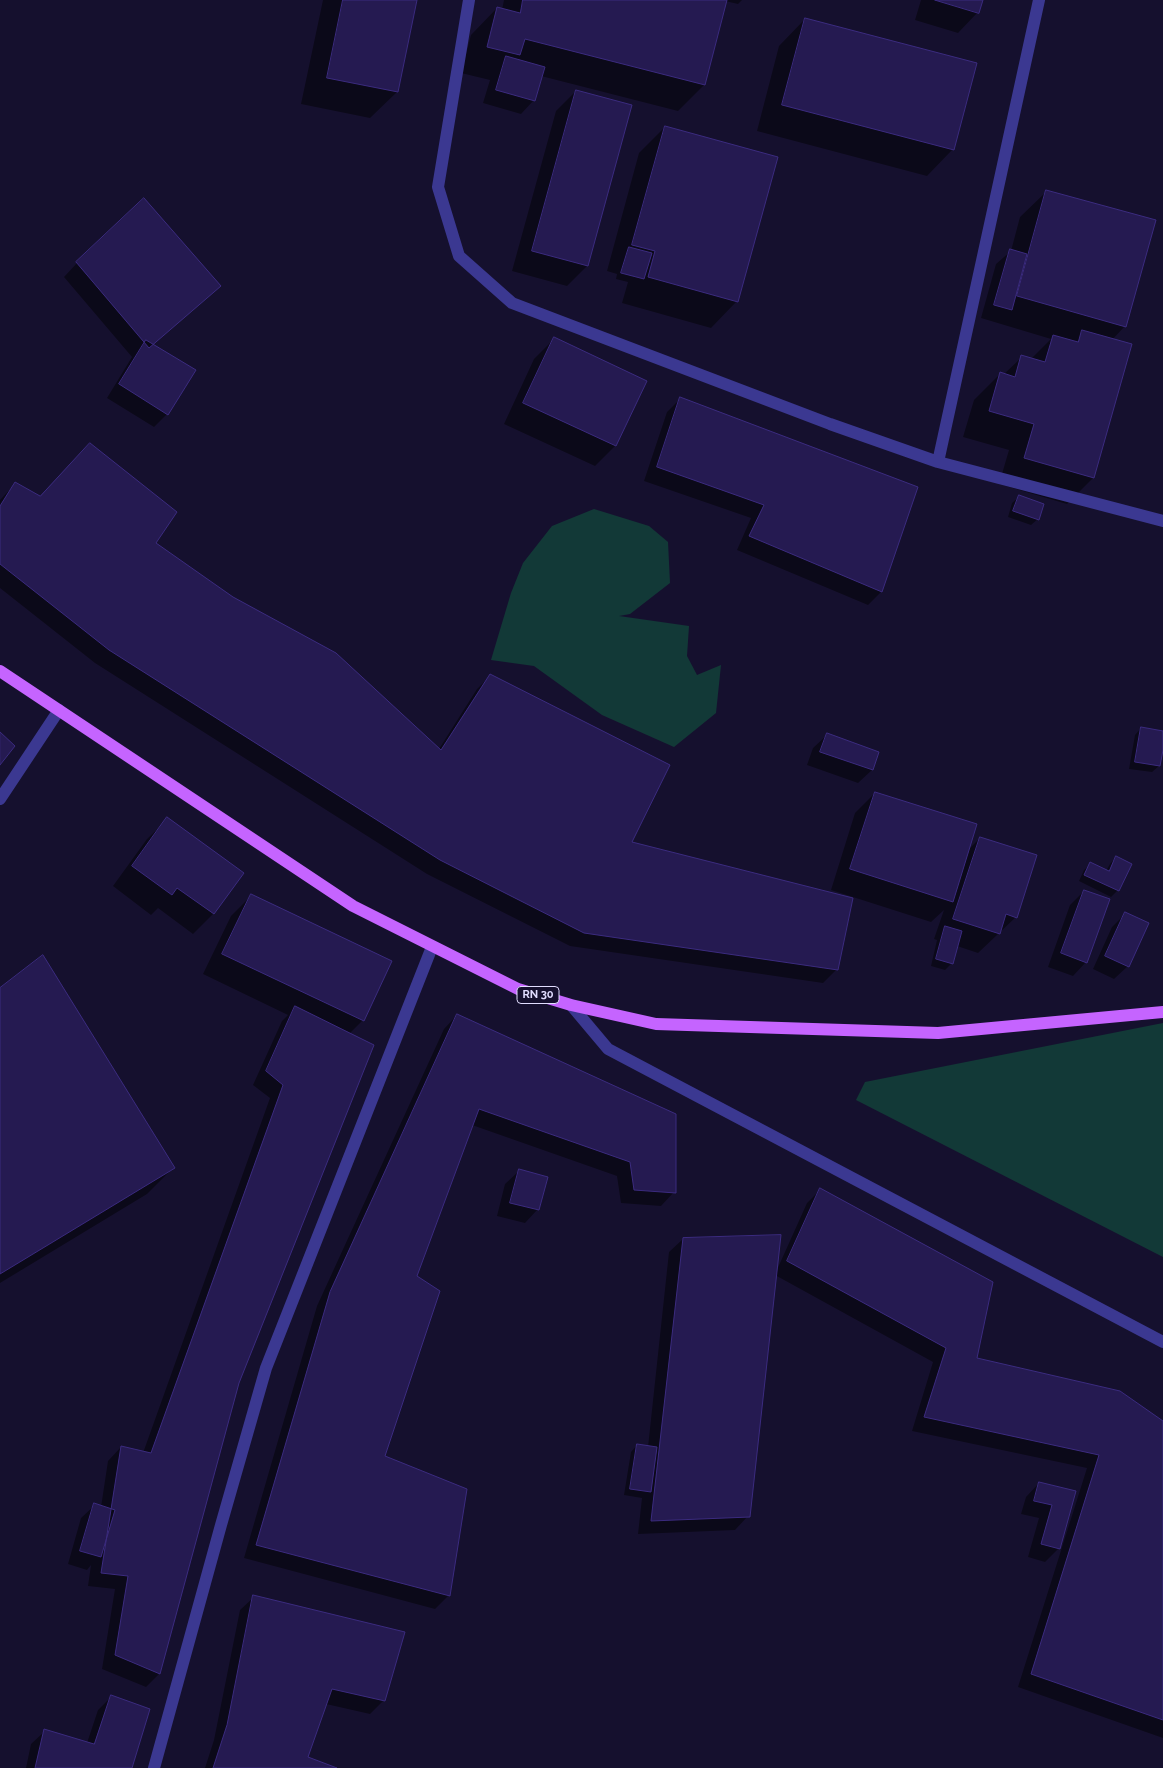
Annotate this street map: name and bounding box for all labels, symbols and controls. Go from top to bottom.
road number: RN 30 [517,986,559,1004]

